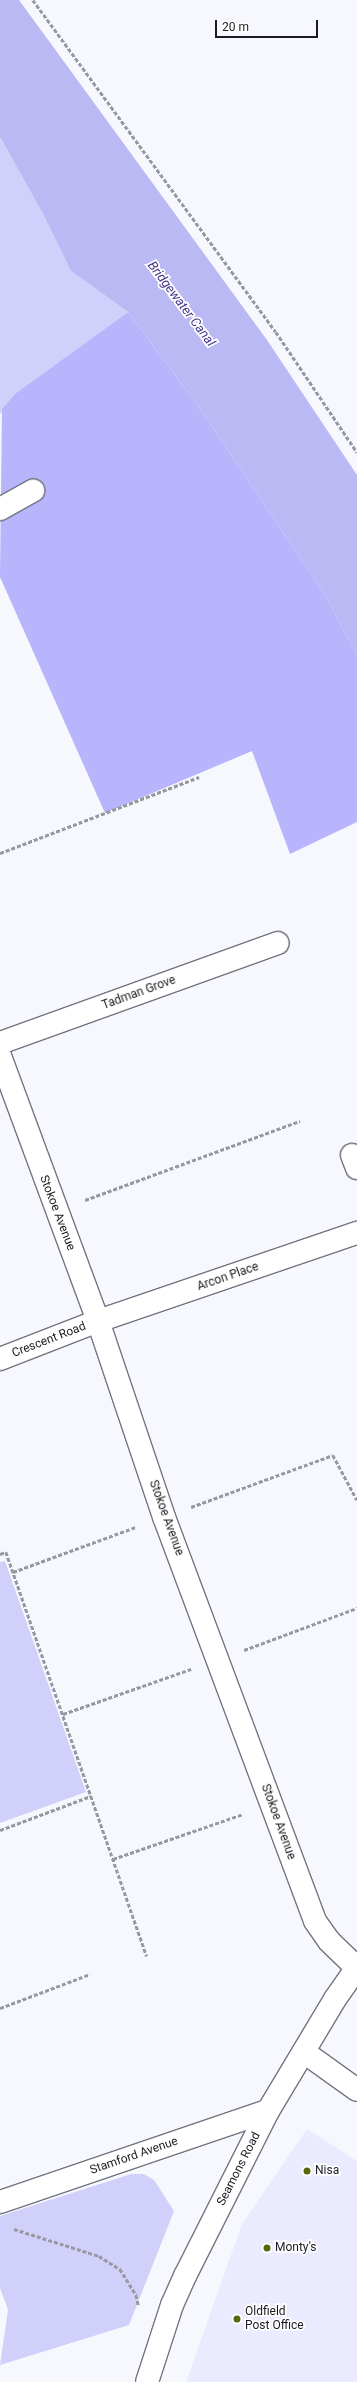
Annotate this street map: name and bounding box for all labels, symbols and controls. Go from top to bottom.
scale bar [217,12,320,38]
text: 20 m [222,20,249,34]
water label: Bridgewater Canal [144,258,218,350]
street label: Tadman Grove [100,973,178,1013]
street label: Stokoe Avenue [36,1173,78,1253]
street label: Arcon Place [195,1260,261,1294]
street label: Crescent Road [10,1319,88,1361]
street label: Stokoe Avenue [146,1478,186,1558]
street label: Stokoe Avenue [258,1782,298,1862]
street label: Seamons Road [214,2130,264,2208]
street label: Stamford Avenue [88,2134,180,2178]
place label: Nisa [315,2164,339,2178]
marker: Nisa [302,2166,312,2176]
place label: Monty's [275,2241,316,2255]
marker: Monty's [262,2243,272,2253]
place label: Oldfield Post Office [245,2305,304,2333]
marker: Oldfield Post Office [232,2314,242,2324]

